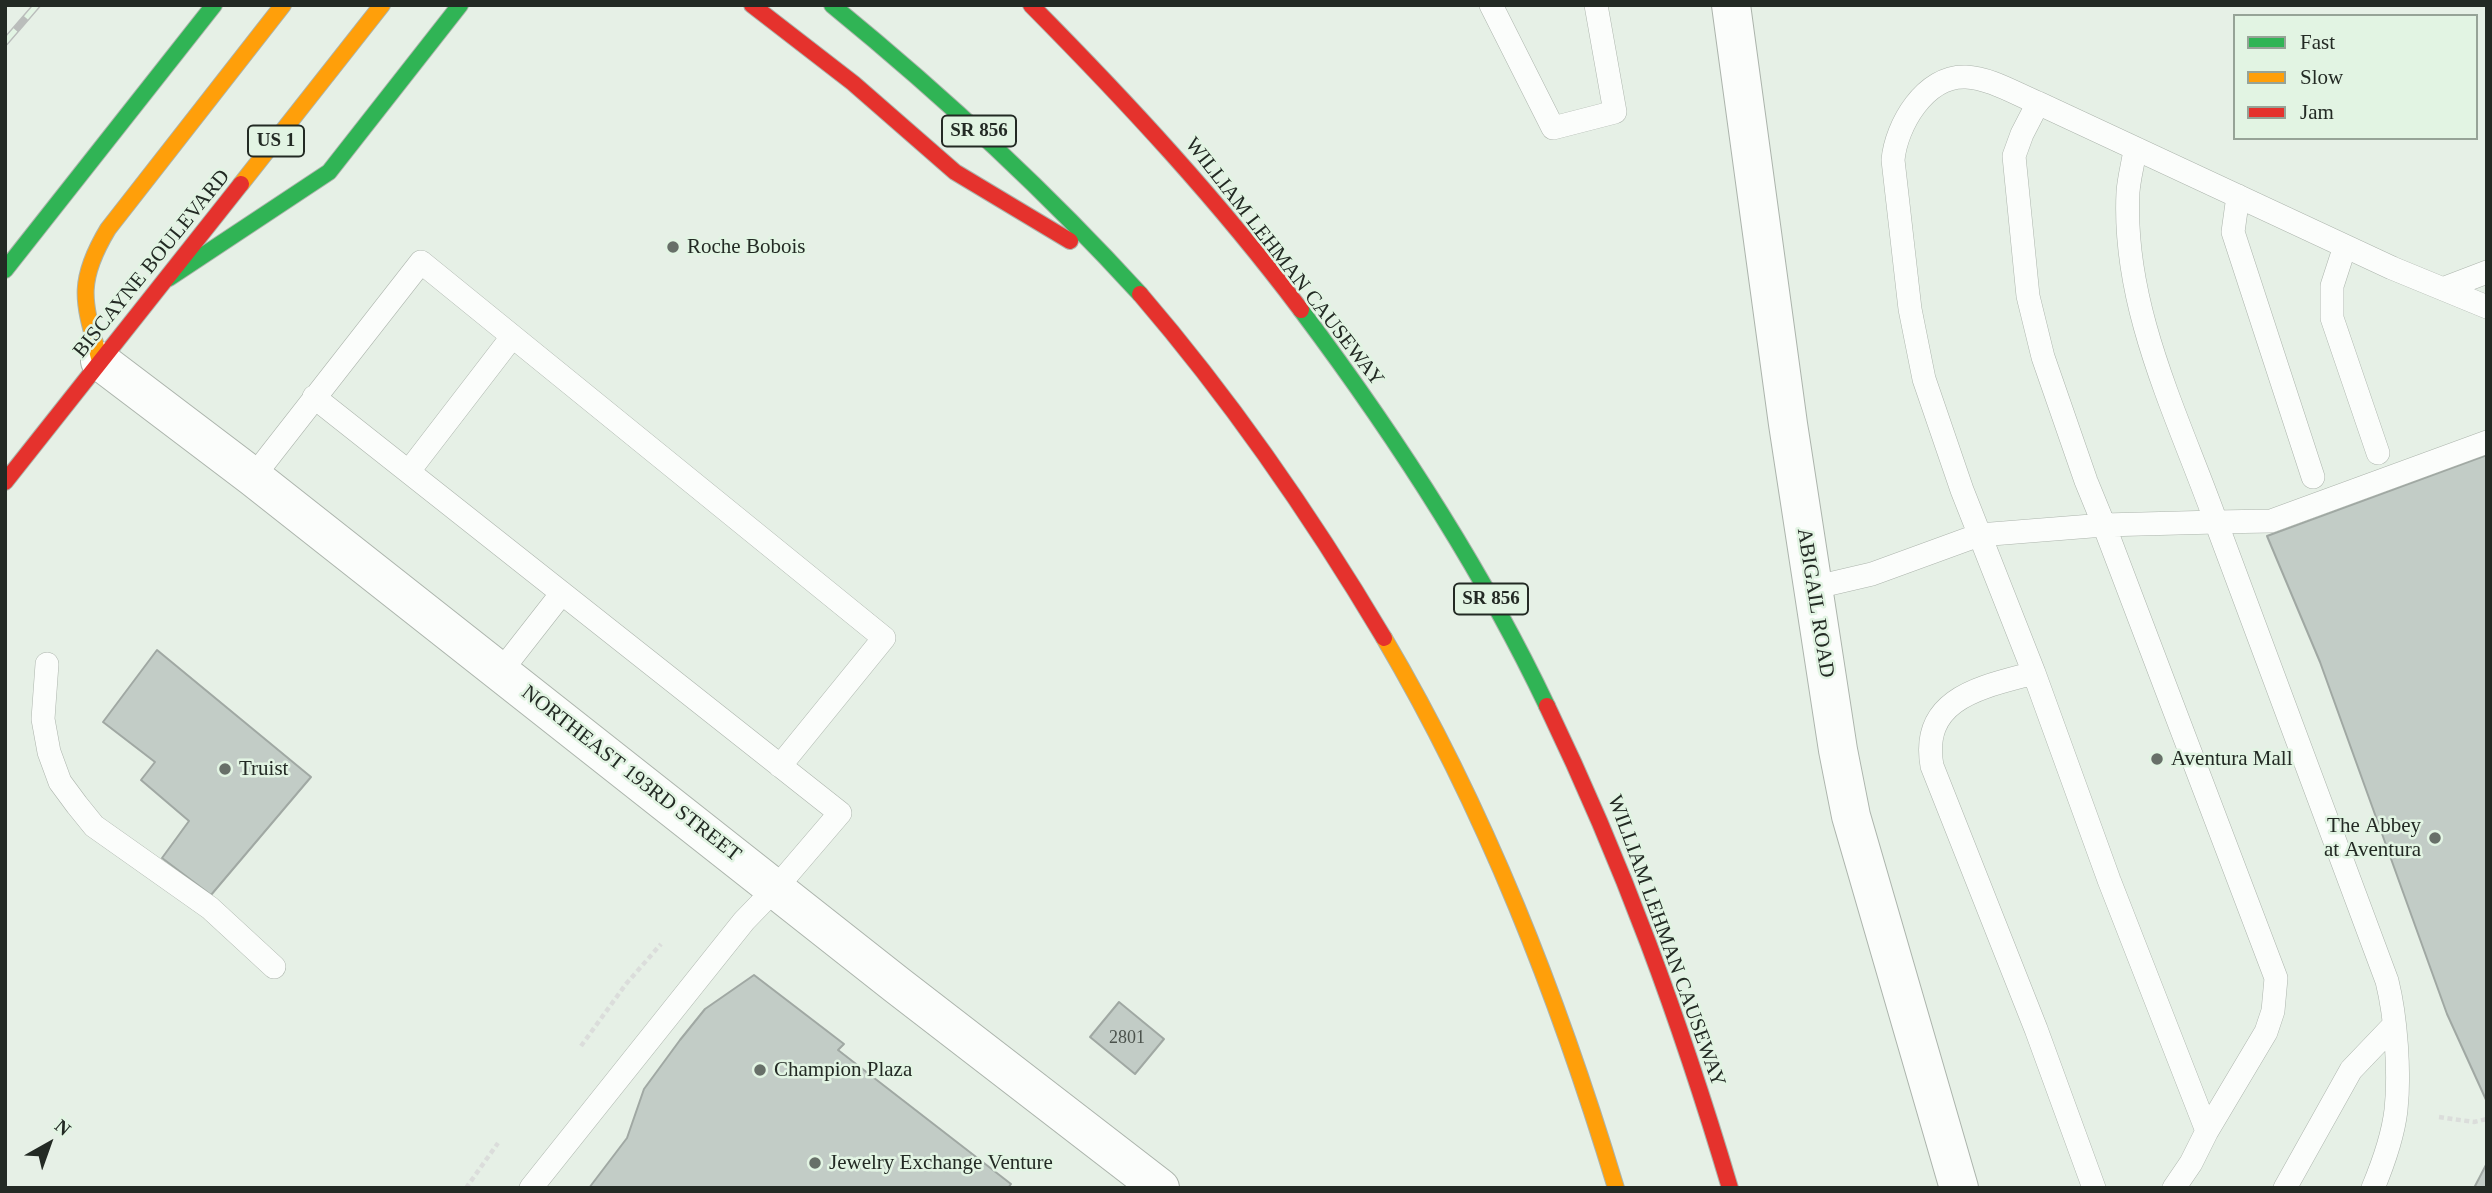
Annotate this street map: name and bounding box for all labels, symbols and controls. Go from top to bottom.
legend [2233,14,2478,140]
text: Fast [2300,30,2335,54]
text: Slow [2300,65,2343,89]
text: Jam [2300,100,2334,124]
road number: SR 856 [942,116,1016,146]
road number: US 1 [248,125,304,156]
street label: WILLIAM LEHMAN CAUSEWAY [1179,133,1389,391]
street label: BISCAYNE BOULEVARD [68,165,236,363]
place label: Roche Bobois [687,234,805,260]
marker: Roche Bobois [665,239,681,255]
street label: ABIGAIL ROAD [1791,526,1839,680]
road number: SR 856 [1454,584,1528,614]
street label: NORTHEAST 193RD STREET [516,680,746,868]
place label: Aventura Mall [2171,746,2292,772]
marker: Aventura Mall [2149,751,2165,767]
place label: Truist [239,756,288,782]
marker: Truist [217,761,233,777]
street label: WILLIAM LEHMAN CAUSEWAY [1601,792,1731,1090]
place label: The Abbey at Aventura [2324,813,2421,863]
marker: The Abbey at Aventura [2427,830,2443,846]
house number: 2801 [1109,1027,1145,1049]
place label: Champion Plaza [774,1057,912,1083]
marker: Champion Plaza [752,1062,768,1078]
north arrow [14,1109,84,1179]
text: N [51,1115,75,1140]
place label: Jewelry Exchange Venture [829,1150,1053,1176]
marker: Jewelry Exchange Venture [807,1155,823,1171]

